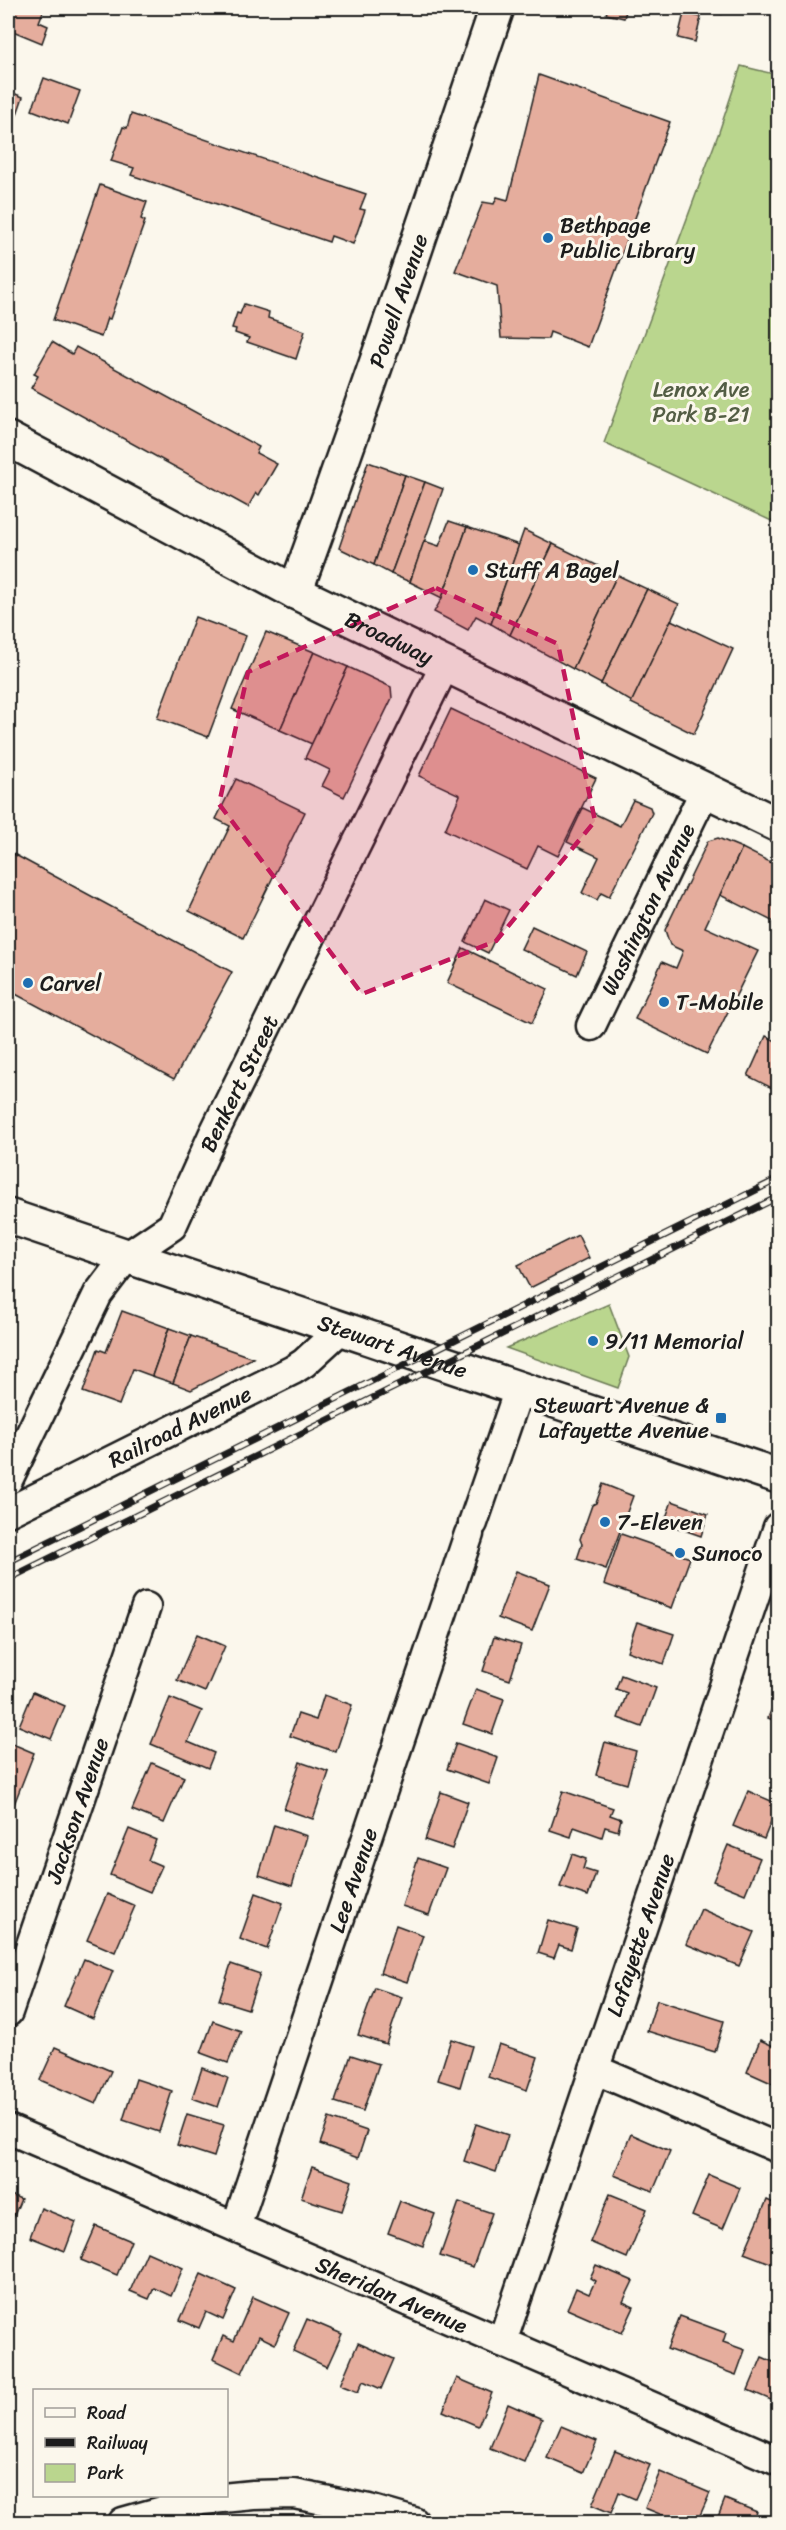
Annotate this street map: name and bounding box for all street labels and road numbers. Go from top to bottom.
street label: Powell Avenue [357,228,439,373]
street label: Broadway [338,600,441,676]
street label: Washington Avenue [590,816,706,1002]
street label: Benkert Street [189,1008,290,1159]
street label: Stewart Avenue [312,1303,473,1390]
street label: Railroad Avenue [102,1375,259,1479]
street label: Jackson Avenue [34,1732,120,1890]
street label: Lee Avenue [317,1822,389,1938]
street label: Lafayette Avenue [595,1848,686,2022]
street label: Sheridan Avenue [309,2245,474,2345]

